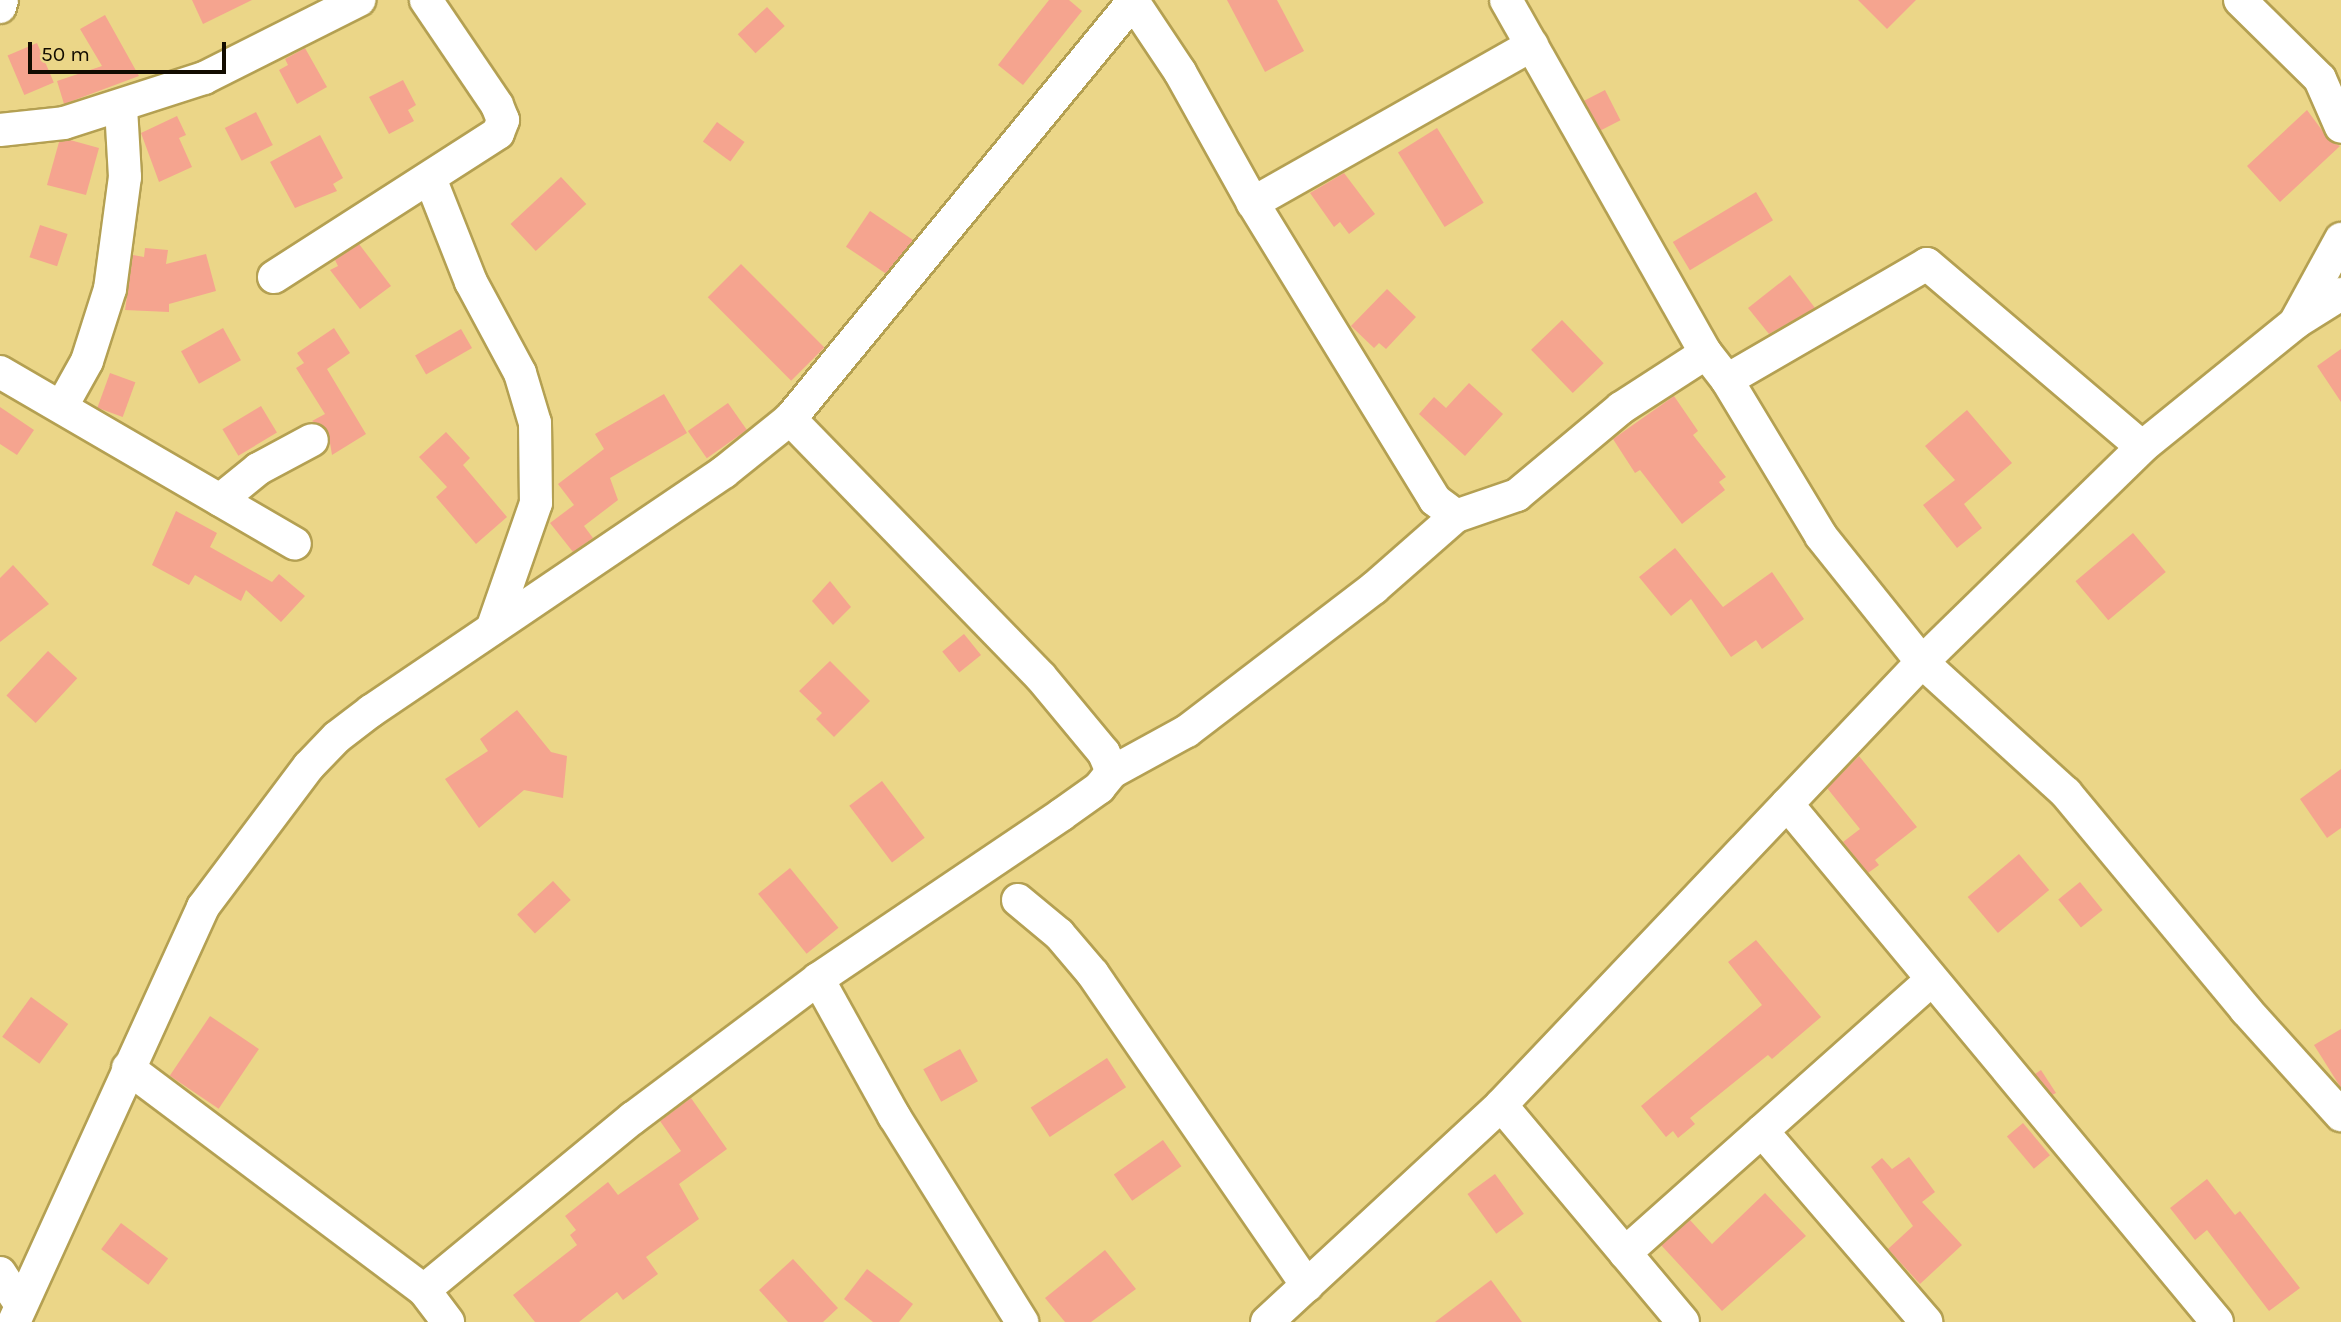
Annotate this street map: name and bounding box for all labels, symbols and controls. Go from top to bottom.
scale bar [32,28,229,72]
text: 50 m [41,42,90,66]

